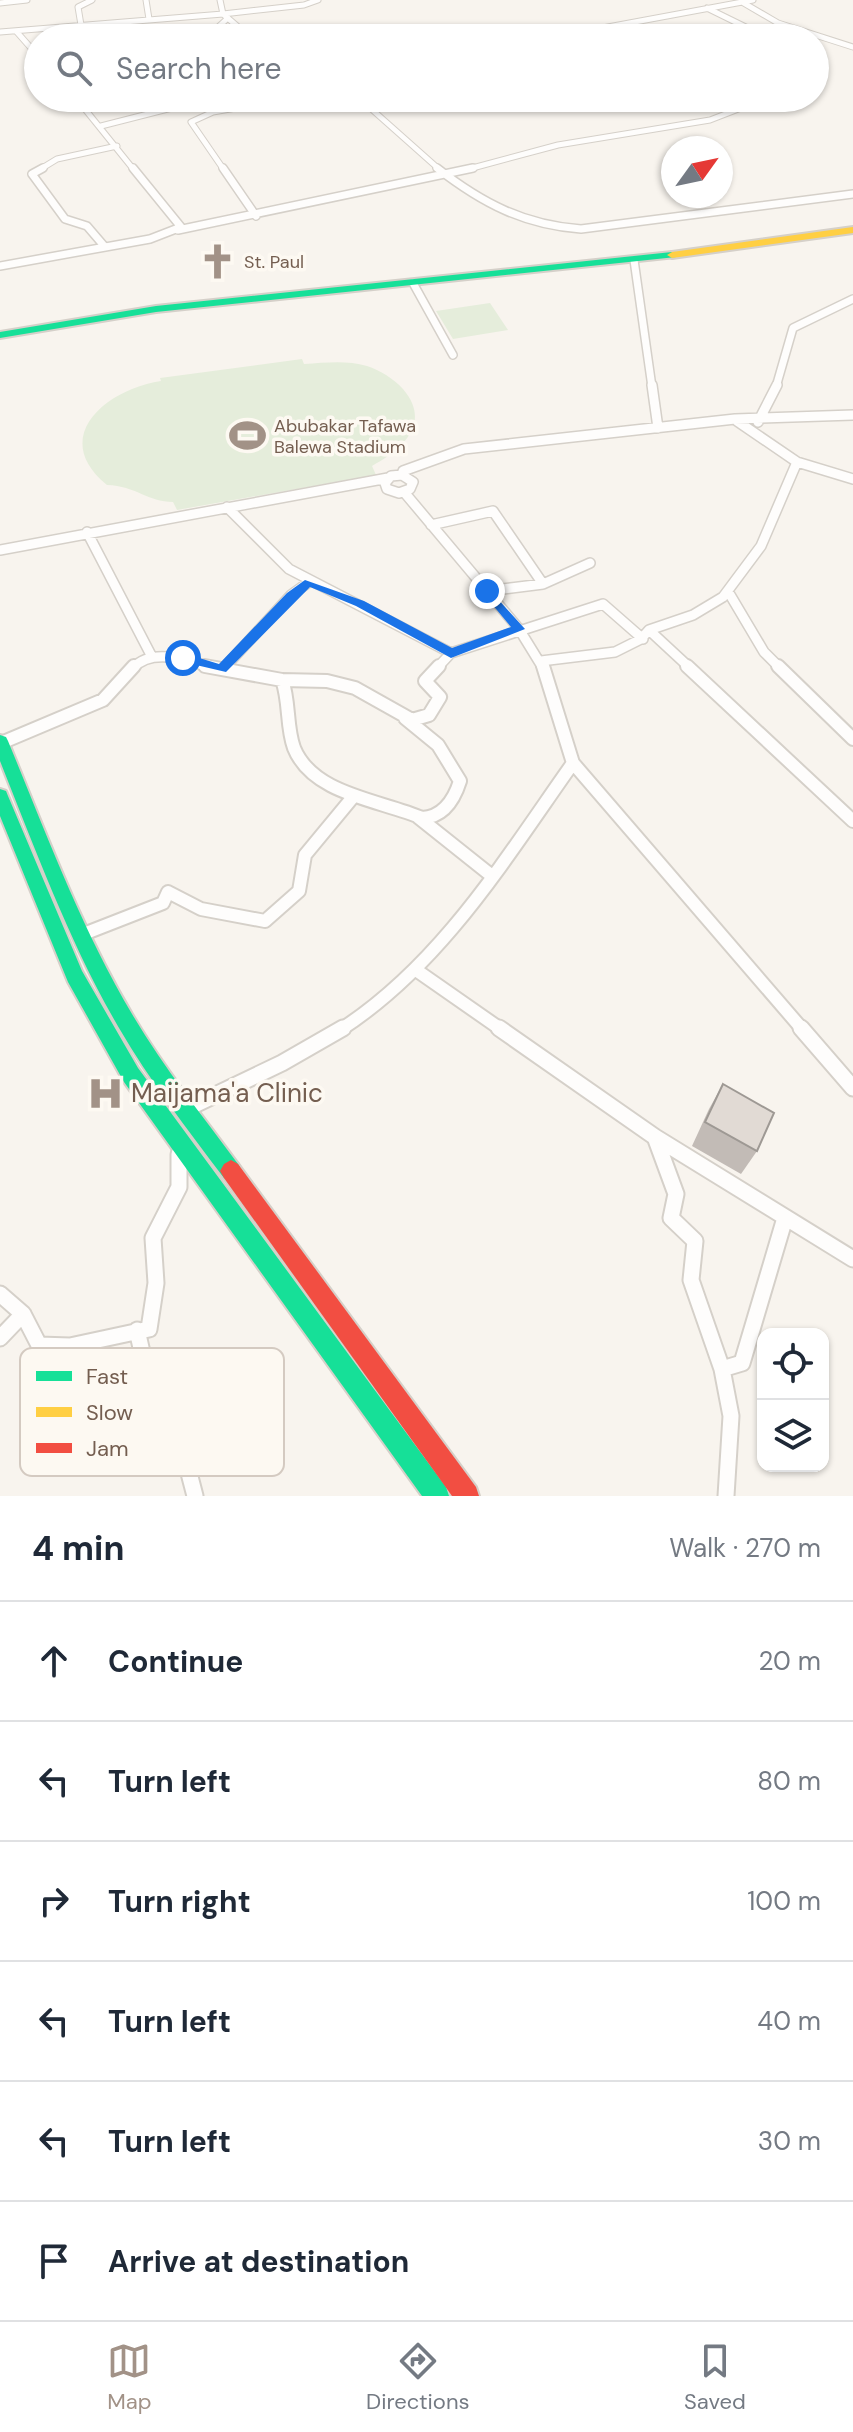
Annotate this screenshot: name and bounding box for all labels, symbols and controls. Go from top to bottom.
search box [24,24,829,112]
icon: search [52,46,96,90]
text: Search here [116,49,282,88]
north arrow [661,136,733,208]
church icon: St. Paul [199,243,237,281]
place label: St. Paul [244,250,304,274]
place label: Abubakar Tafawa Balewa Stadium [274,414,416,459]
sports icon: Abubakar Tafawa Balewa Stadium [229,417,267,455]
route end [469,573,505,609]
route start [165,640,201,676]
hospital icon: Maijama'a Clinic [86,1074,124,1112]
place label: Maijama'a Clinic [131,1076,323,1110]
map controls [757,1328,829,1472]
button: locate [757,1328,829,1400]
legend [20,1348,284,1476]
text: Fast [86,1362,128,1391]
text: Slow [86,1398,133,1427]
button: layers [757,1400,829,1472]
text: Jam [86,1434,129,1463]
text: 4 min [32,1526,124,1571]
text: Walk · 270 m [669,1531,821,1565]
icon: ahead [32,1639,76,1683]
text: Continue [108,1642,243,1681]
text: 20 m [758,1644,821,1678]
icon: left [32,1759,76,1803]
text: Turn left [108,1762,231,1801]
text: 80 m [757,1764,821,1798]
icon: right [32,1879,76,1923]
text: Turn right [108,1882,251,1921]
text: 100 m [747,1884,821,1918]
icon: left [32,1999,76,2043]
text: Turn left [108,2002,231,2041]
text: 40 m [757,2004,821,2038]
icon: left [32,2119,76,2163]
text: Turn left [108,2122,231,2161]
text: 30 m [758,2124,821,2158]
icon: arrive [32,2239,76,2283]
text: Arrive at destination [108,2242,409,2281]
tab: Map [107,2339,152,2416]
tab: Directions [366,2339,470,2416]
tab: Saved [684,2339,746,2416]

